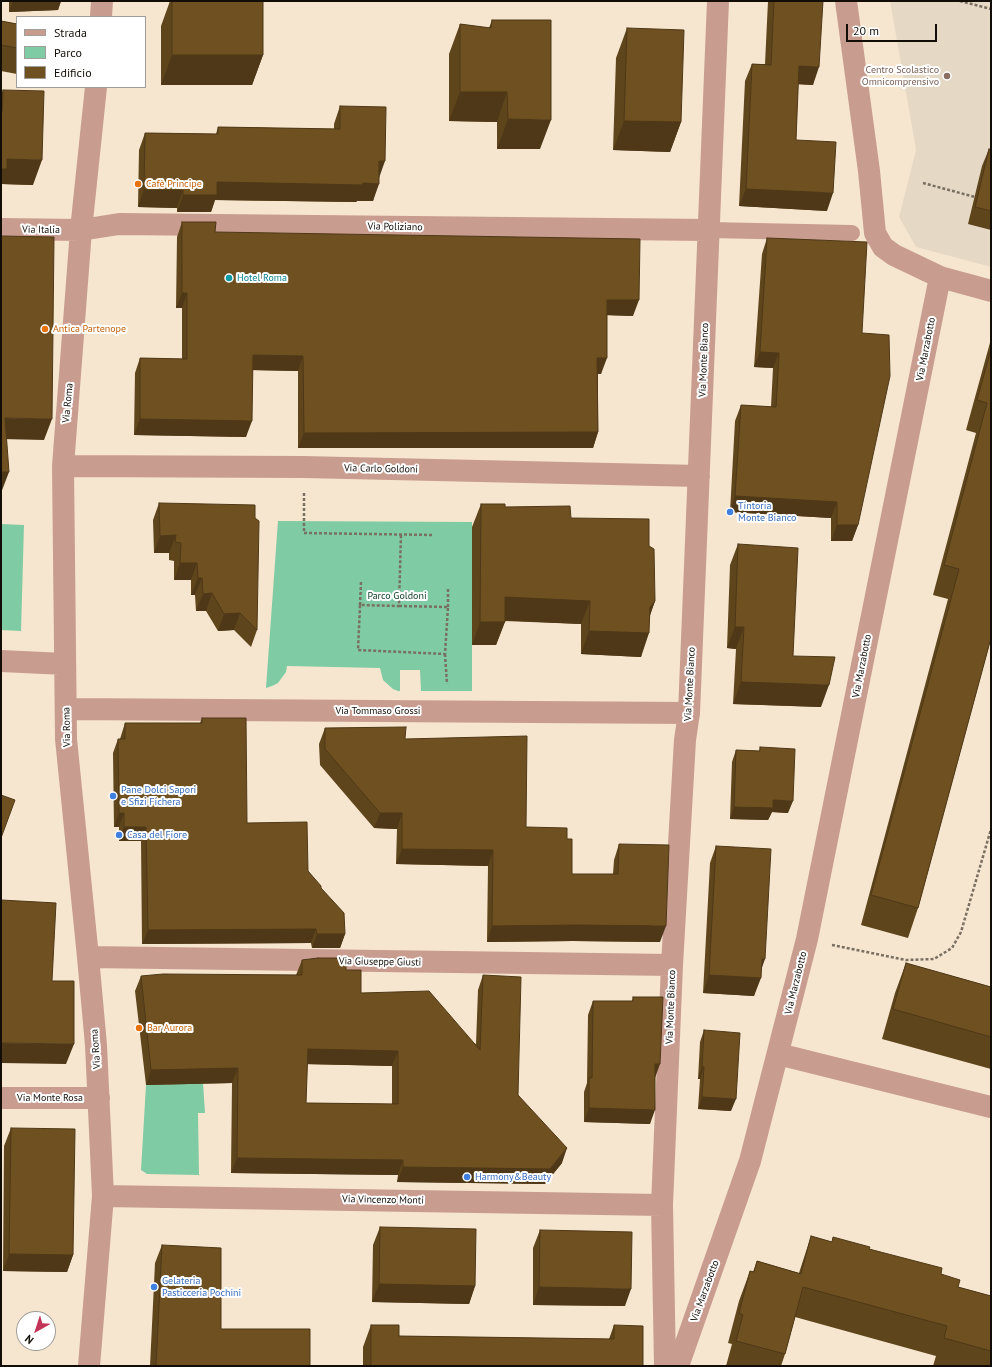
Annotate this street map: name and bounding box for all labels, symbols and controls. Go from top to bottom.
legend [16,16,146,88]
scale bar [848,16,939,42]
text: 20 m [853,23,879,38]
text: Strada [54,25,87,40]
text: Parco [54,45,82,60]
place label: Centro Scolastico Omnicomprensivo [862,64,939,88]
text: Edificio [54,65,92,80]
marker: Centro Scolastico Omnicomprensivo [942,71,952,81]
place label: Cafè Principe [146,178,202,190]
marker: Cafè Principe [133,179,143,189]
street label: Via Poliziano [367,221,423,233]
street label: Via Italia [22,224,60,236]
place label: Hotel Roma [237,272,287,284]
marker: Hotel Roma [224,273,234,283]
street label: Via Marzabotto [914,316,938,382]
place label: Antica Partenope [53,323,126,335]
street label: Via Monte Bianco [697,323,711,397]
marker: Antica Partenope [40,324,50,334]
street label: Via Roma [60,383,76,423]
street label: Via Carlo Goldoni [344,462,418,476]
place label: Tintoria Monte Bianco [738,500,796,524]
marker: Tintoria Monte Bianco [725,507,735,517]
park label: Parco Goldoni [367,590,427,602]
street label: Via Marzabotto [850,633,874,699]
street label: Via Monte Bianco [682,647,698,721]
street label: Via Tommaso Grossi [335,705,421,717]
street label: Via Roma [61,707,73,747]
place label: Pane Dolci Sapori e Sfizi Fichera [121,784,196,808]
marker: Pane Dolci Sapori e Sfizi Fichera [108,791,118,801]
place label: Casa del Fiore [127,829,187,841]
marker: Casa del Fiore [114,830,124,840]
street label: Via Marzabotto [782,950,810,1016]
street label: Via Giuseppe Giusti [339,955,421,969]
street label: Via Monte Bianco [664,970,678,1044]
place label: Bar Aurora [147,1022,192,1034]
marker: Bar Aurora [134,1023,144,1033]
street label: Via Roma [89,1029,103,1069]
street label: Via Monte Rosa [17,1092,83,1104]
place label: Harmony&Beauty [475,1171,551,1183]
marker: Harmony&Beauty [462,1172,472,1182]
street label: Via Vincenzo Monti [342,1193,424,1207]
street label: Via Marzabotto [688,1259,722,1323]
place label: Gelateria Pasticceria Pochini [162,1275,241,1298]
marker: Gelateria Pasticceria Pochini [149,1282,159,1292]
north arrow [16,1311,56,1351]
text: N [22,1332,36,1347]

